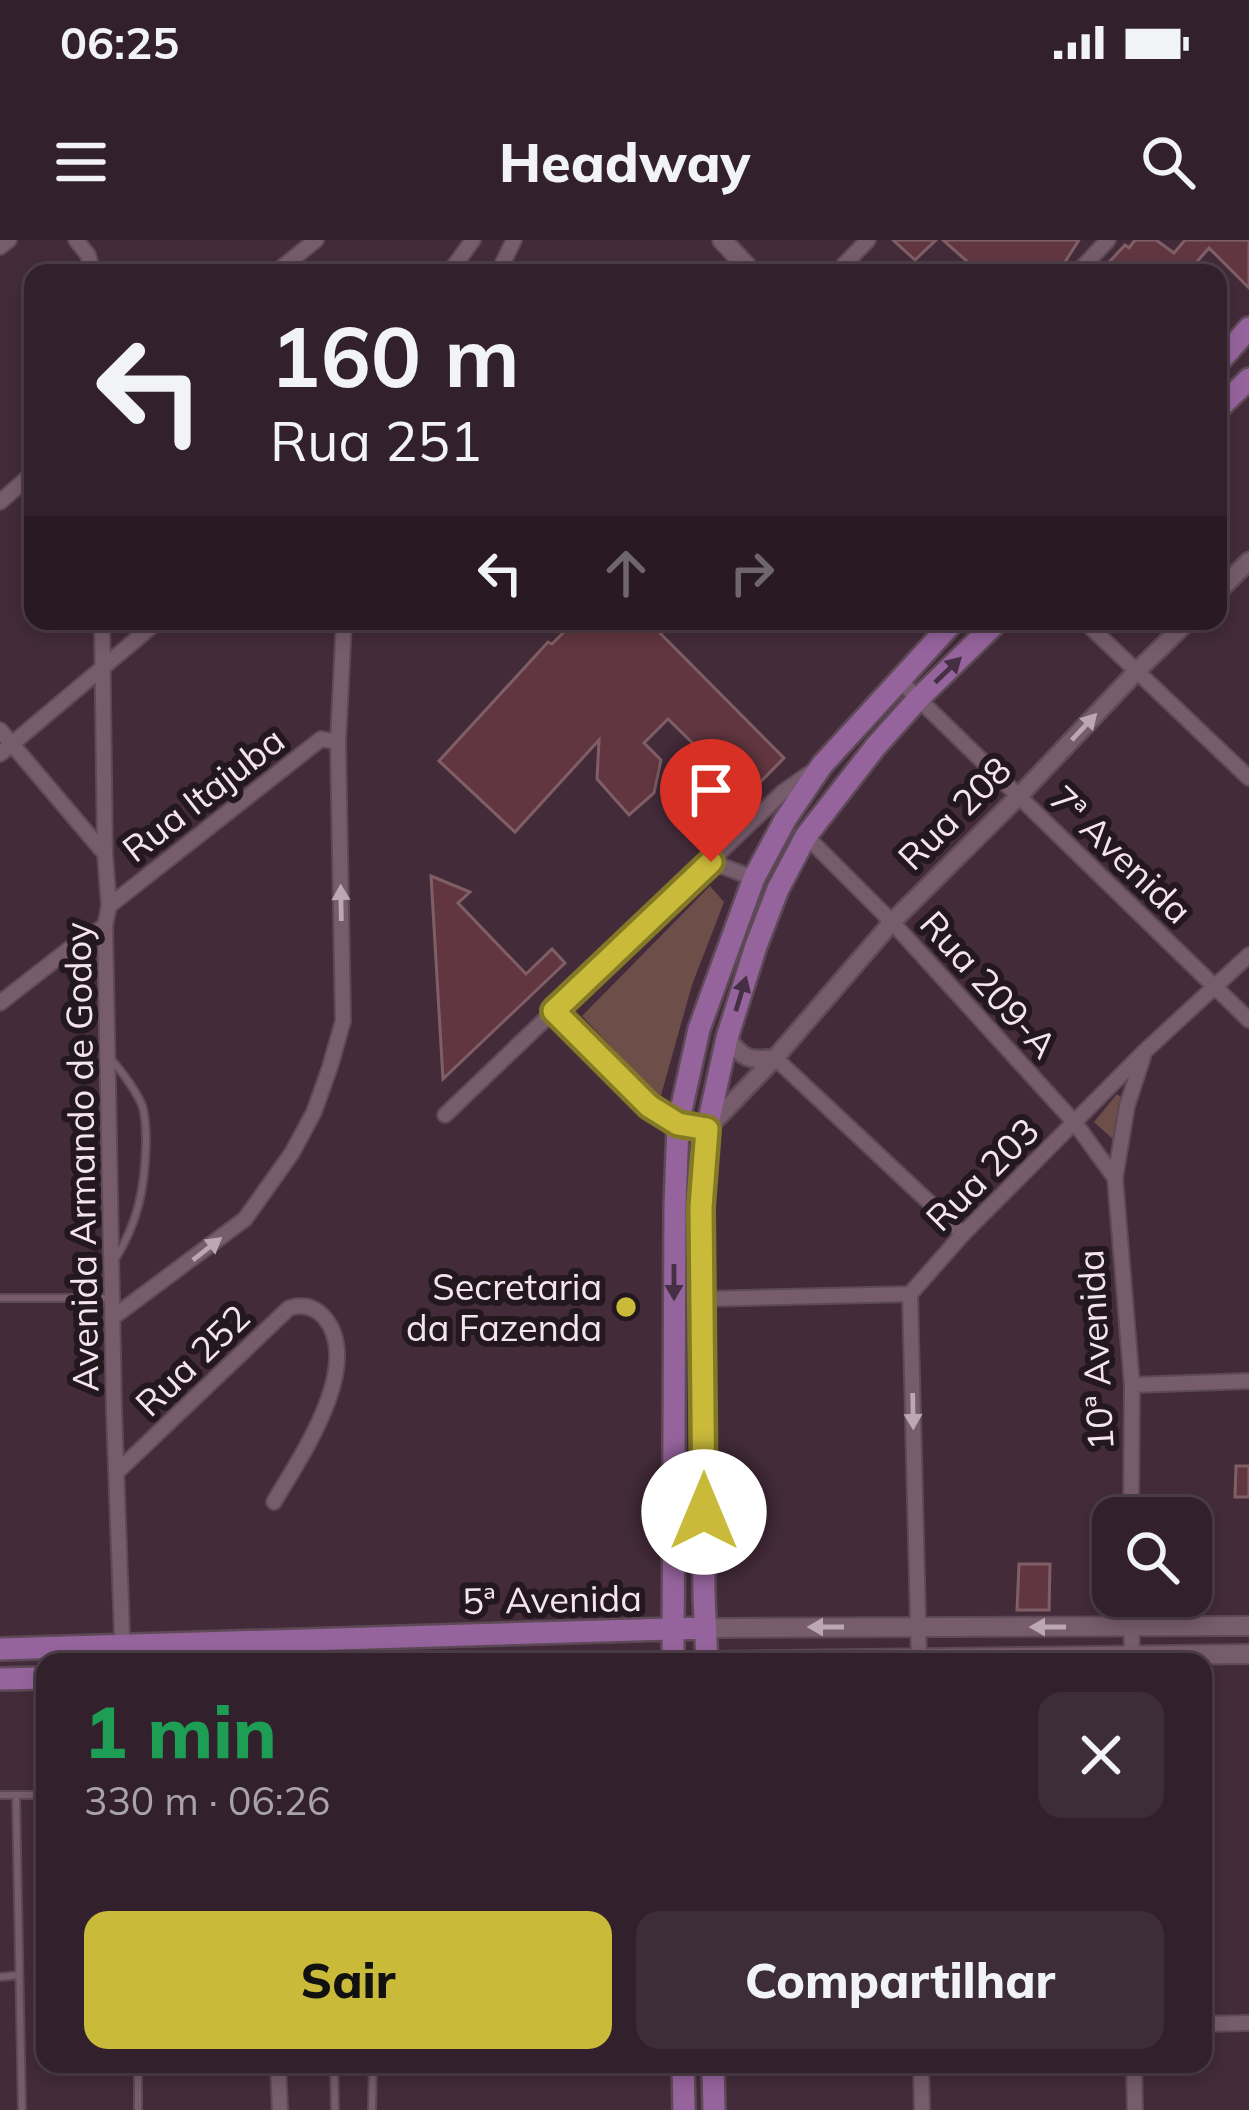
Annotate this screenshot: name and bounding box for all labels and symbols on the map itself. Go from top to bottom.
one-way arrow [933,656,962,684]
one-way arrow [1069,713,1097,742]
street label: Rua Itajuba [113,717,293,871]
pin [660,739,762,862]
street label: Rua 208 [888,747,1020,879]
street label: 7ª Avenida [1041,775,1201,933]
one-way arrow [331,883,351,921]
street label: Rua 209-A [911,901,1067,1067]
street label: Avenida Armando de Godoy [54,922,108,1392]
one-way arrow [733,975,751,1011]
street label: Rua 203 [916,1108,1048,1240]
one-way arrow [191,1237,222,1262]
street label: 10ª Avenida [1067,1248,1123,1452]
place label: Secretaria da Fazenda [406,1264,602,1350]
one-way arrow [664,1264,684,1302]
marker: Secretaria da Fazenda [613,1294,639,1320]
street label: Rua 252 [125,1295,259,1425]
one-way arrow [903,1393,922,1431]
position arrow [641,1449,767,1575]
street label: 5ª Avenida [462,1575,642,1623]
one-way arrow [1028,1617,1066,1637]
one-way arrow [806,1618,844,1637]

